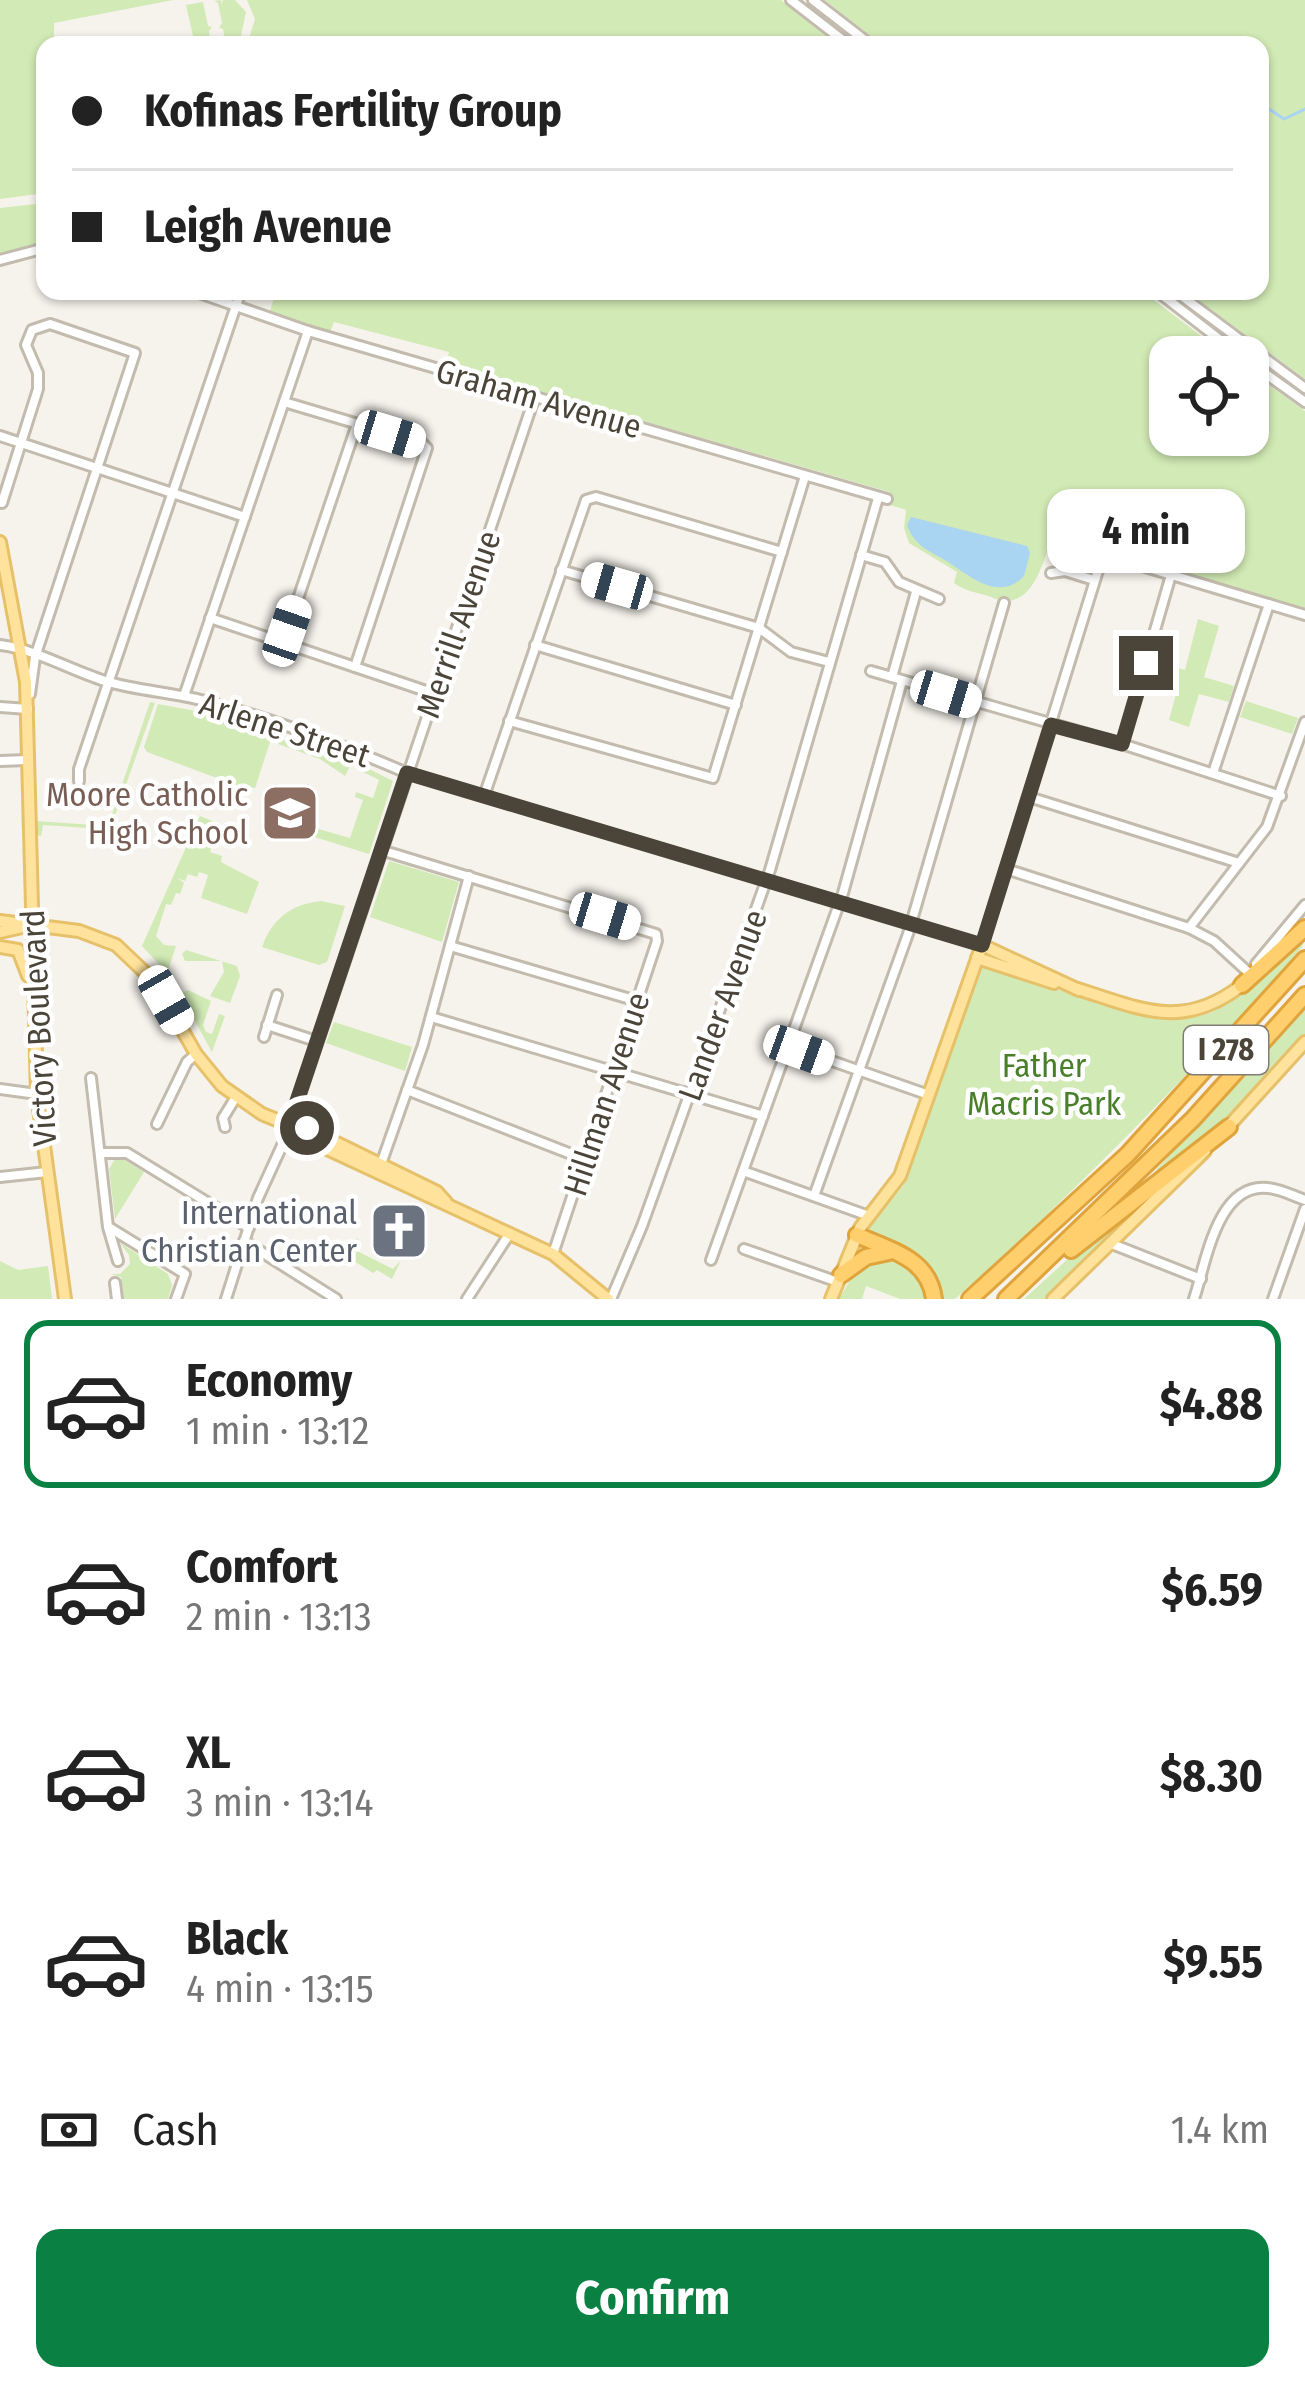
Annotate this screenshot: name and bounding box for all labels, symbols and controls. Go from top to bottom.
text: Kofinas Fertility Group [144,84,562,138]
text: Leigh Avenue [144,200,392,254]
map controls [1149,336,1269,456]
button: locate [1149,336,1269,456]
street label: Graham Avenue [432,351,646,447]
car [350,406,430,462]
callout: 4 min [1047,489,1245,573]
text: 4 min [1102,508,1190,554]
street label: Merrill Avenue [408,525,510,723]
car [577,559,657,613]
car [258,591,316,671]
route end [1119,636,1173,690]
car [906,666,986,722]
street label: Arlene Street [195,684,375,776]
place label: Moore Catholic High School [46,775,248,853]
school or university icon: Moore Catholic High School [259,782,321,844]
car [565,888,645,944]
street label: Lander Avenue [670,904,776,1106]
street label: Victory Boulevard [13,909,65,1147]
car [132,960,200,1040]
street label: Hillman Avenue [555,988,659,1201]
car [759,1021,839,1079]
road number: I 278 [1184,1026,1268,1074]
park label: Father Macris Park [967,1046,1122,1124]
route start [280,1101,334,1155]
place label: International Christian Center [141,1193,357,1271]
church icon: International Christian Center [368,1200,430,1262]
icon: car [42,1350,150,1458]
text: Economy [186,1354,352,1408]
text: $4.88 [1160,1377,1263,1431]
text: 1 min · 13:12 [186,1408,369,1454]
icon: car [42,1536,150,1644]
text: Comfort [186,1540,338,1594]
text: $6.59 [1162,1563,1263,1617]
text: 2 min · 13:13 [186,1594,372,1640]
icon: car [42,1722,150,1830]
text: XL [186,1726,231,1780]
text: $8.30 [1160,1749,1263,1803]
text: 3 min · 13:14 [186,1780,373,1826]
icon: car [42,1908,150,2016]
text: Black [186,1912,288,1966]
text: $9.55 [1163,1935,1263,1989]
text: 4 min · 13:15 [186,1966,374,2012]
icon: cash [36,2097,102,2163]
text: Cash [132,2103,219,2157]
text: 1.4 km [1171,2107,1269,2153]
button: Confirm [36,2229,1269,2367]

